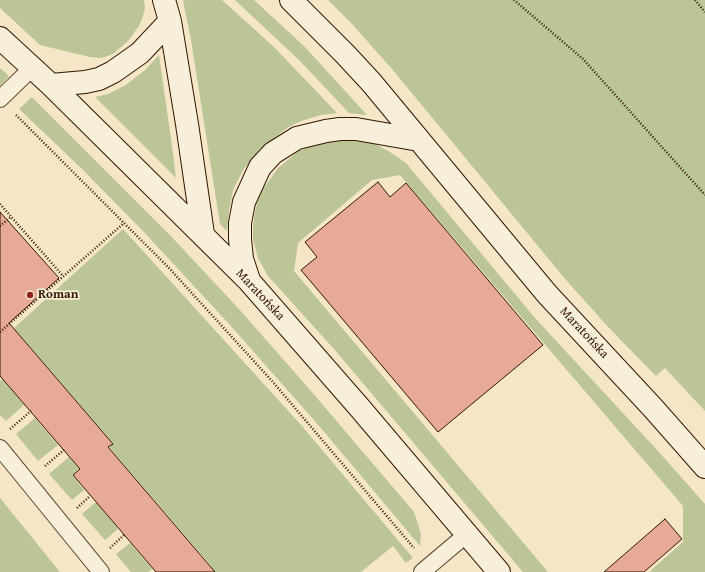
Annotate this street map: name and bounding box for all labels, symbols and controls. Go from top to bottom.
street label: Maratońska [232,266,288,324]
place label: Roman [38,287,78,303]
marker: Roman [25,290,35,300]
street label: Maratońska [556,304,612,362]

